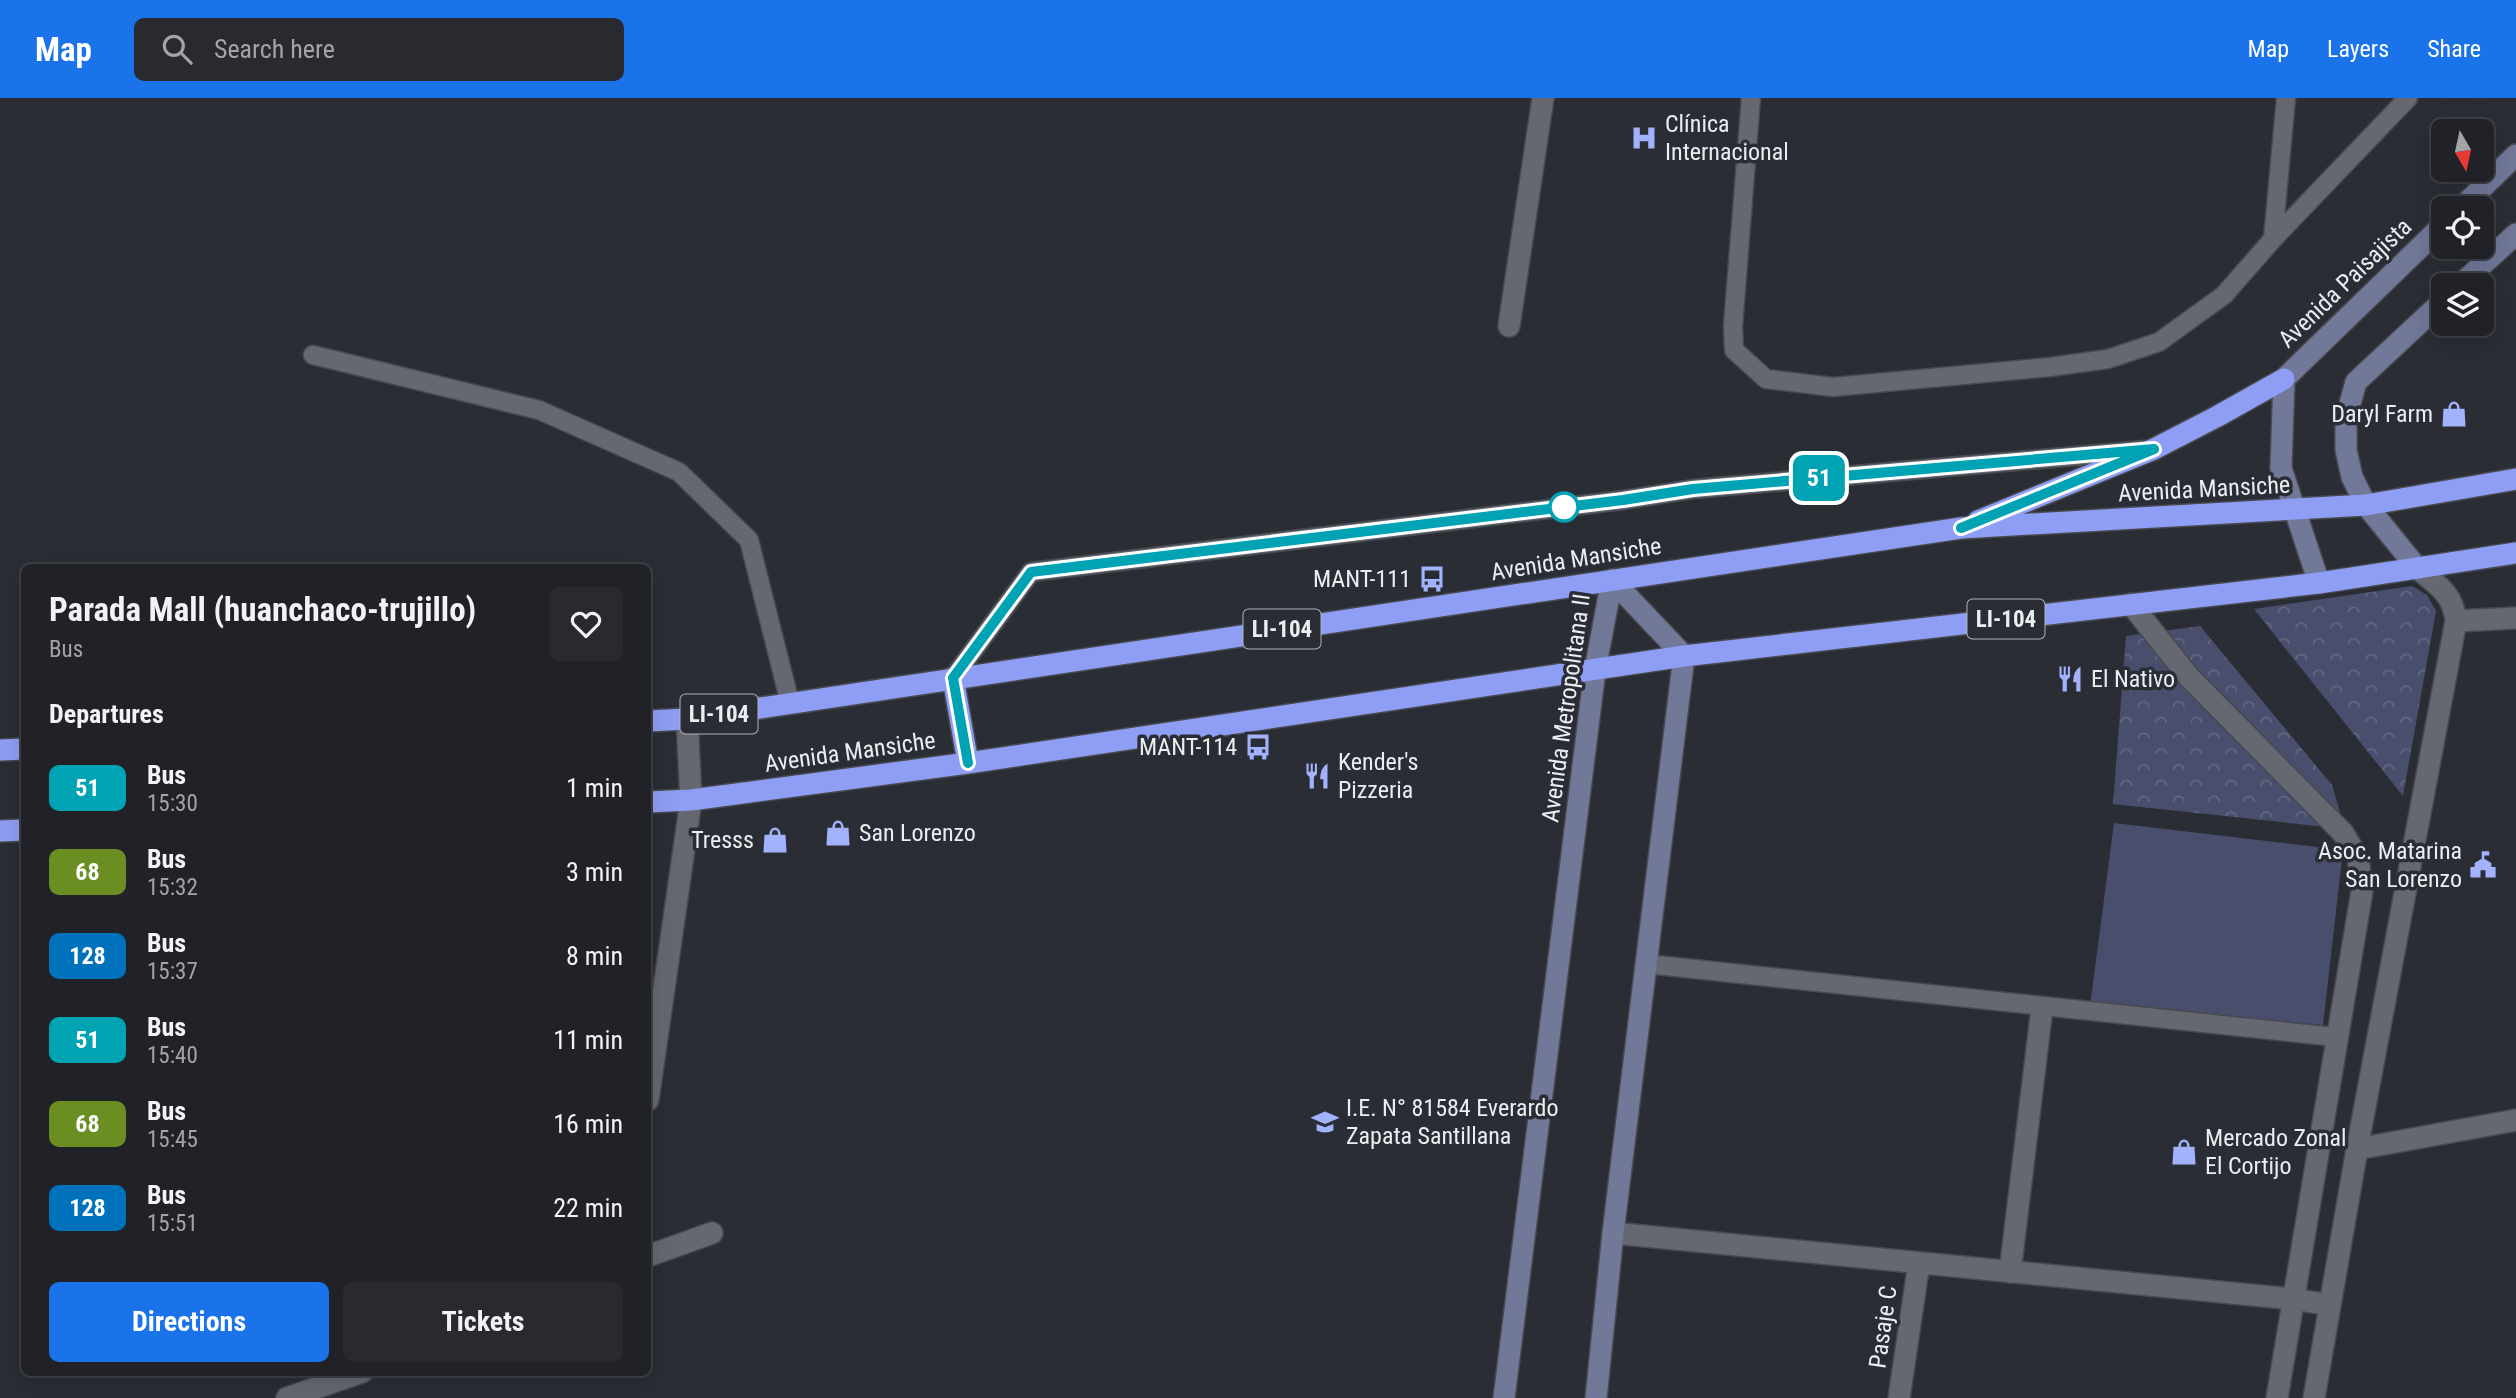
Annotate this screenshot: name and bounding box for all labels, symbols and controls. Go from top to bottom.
search box [134,18,624,81]
text: Map [35,30,92,69]
icon: search [158,30,196,68]
text: Search here [214,34,335,64]
text: Map [2248,35,2289,63]
text: Layers [2327,35,2389,63]
text: Share [2427,35,2481,63]
place label: Clínica Internacional [1665,110,1789,166]
north arrow [2431,119,2494,182]
map controls [2431,119,2494,336]
hospital icon: Clínica Internacional [1629,123,1659,153]
button: locate [2431,196,2494,259]
street label: Avenida Paisajista [2273,213,2417,353]
button: layers [2431,273,2494,336]
shop icon: Daryl Farm [2439,399,2469,429]
place label: Daryl Farm [2331,400,2433,428]
line badge: 51 [1787,455,1850,501]
text: 51 [1807,464,1831,492]
street label: Avenida Mansiche [2117,471,2291,507]
unlabelled marker [1549,492,1579,522]
street label: Avenida Mansiche [1489,532,1663,586]
bus stop icon: MANT-111 [1417,564,1447,594]
place label: MANT-111 [1313,565,1411,593]
button: heart [549,587,623,661]
text: Parada Mall (huanchaco-trujillo) [49,590,476,629]
street label: Avenida Metropolitana II [1536,592,1596,824]
road number: LI-104 [1968,600,2044,638]
road number: LI-104 [1244,610,1320,649]
text: Bus [49,636,83,663]
restaurant icon: El Nativo [2055,664,2085,694]
place label: El Nativo [2091,665,2175,693]
road number: LI-104 [680,694,758,734]
text: Departures [49,699,164,729]
street label: Avenida Mansiche [763,726,937,778]
bus stop icon: MANT-114 [1243,732,1273,762]
place label: MANT-114 [1139,733,1237,761]
place label: Kender's Pizzeria [1338,748,1419,804]
text: Bus [147,760,186,790]
restaurant icon: Kender's Pizzeria [1302,761,1332,791]
text: 1 min [566,773,623,803]
text: 51 [75,774,100,802]
text: 15:30 [147,790,198,817]
shop icon: San Lorenzo [823,818,853,848]
place label: San Lorenzo [859,819,976,847]
shop icon: Tresss [760,825,790,855]
place label: Tresss [691,826,754,854]
place label: Asoc. Matarina San Lorenzo [2318,837,2462,893]
text: Bus [147,844,186,874]
public building icon: Asoc. Matarina San Lorenzo [2468,850,2498,880]
text: 3 min [566,857,623,887]
text: 68 [75,858,100,886]
text: 15:32 [147,874,198,901]
text: Bus [147,928,186,958]
text: 8 min [566,941,623,971]
text: 128 [69,942,106,970]
text: 15:37 [147,958,198,985]
text: Bus [147,1012,186,1042]
text: 11 min [553,1025,623,1055]
text: 51 [75,1026,100,1054]
text: 15:40 [147,1042,198,1069]
place label: I.E. N° 81584 Everardo Zapata Santillana [1346,1094,1559,1150]
text: Bus [147,1096,186,1126]
school or university icon: I.E. N° 81584 Everardo Zapata Santillana [1310,1107,1340,1137]
text: 16 min [553,1109,623,1139]
text: 68 [75,1110,100,1138]
place label: Mercado Zonal El Cortijo [2205,1124,2347,1180]
text: 15:45 [147,1126,198,1153]
shop icon: Mercado Zonal El Cortijo [2169,1137,2199,1167]
text: Bus [147,1180,186,1210]
text: 22 min [553,1193,623,1223]
text: 128 [69,1194,106,1222]
text: 15:51 [147,1210,198,1237]
button: Directions [49,1282,329,1362]
button: Tickets [343,1282,623,1362]
street label: Pasaje C [1863,1284,1903,1370]

